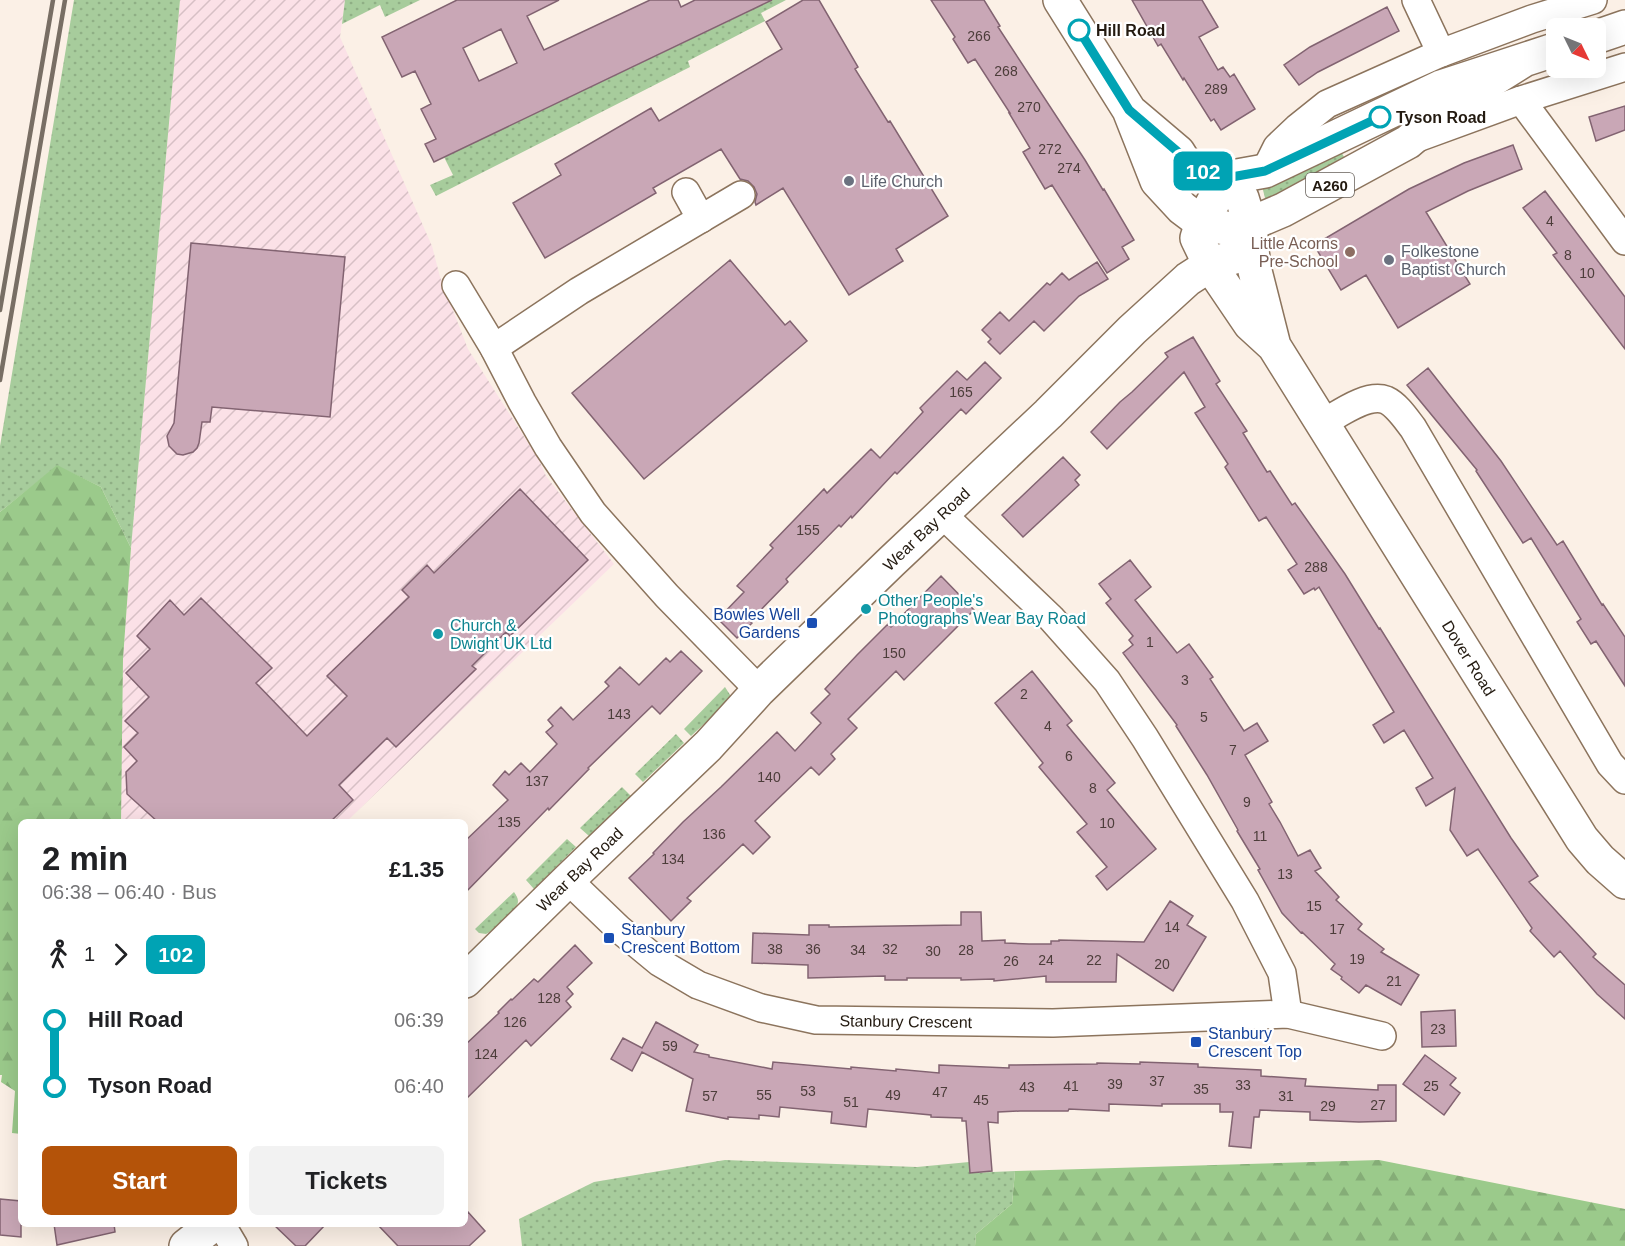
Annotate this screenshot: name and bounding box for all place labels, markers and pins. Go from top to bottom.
marker: Hill Road [1068,19,1090,41]
place label: Hill Road [1096,22,1165,39]
marker: Tyson Road [1369,106,1391,128]
place label: Tyson Road [1396,109,1486,126]
place label: Life Church [861,173,943,190]
marker: Life Church [842,174,856,188]
place label: Little Acorns Pre-School [1251,235,1338,270]
place label: Folkestone Baptist Church [1401,243,1506,278]
marker: Little Acorns Pre-School [1343,245,1357,259]
marker: Folkestone Baptist Church [1382,253,1396,267]
place label: Other People's Photographs Wear Bay Road [878,592,1086,627]
marker: Other People's Photographs Wear Bay Road [859,602,873,616]
place label: Bowles Well Gardens [713,606,800,641]
marker: Bowles Well Gardens [805,616,819,630]
place label: Church & Dwight UK Ltd [450,617,552,652]
marker: Church & Dwight UK Ltd [431,627,445,641]
place label: Stanbury Crescent Bottom [621,921,740,956]
marker: Stanbury Crescent Bottom [602,931,616,945]
place label: Stanbury Crescent Top [1208,1025,1302,1060]
marker: Stanbury Crescent Top [1189,1035,1203,1049]

